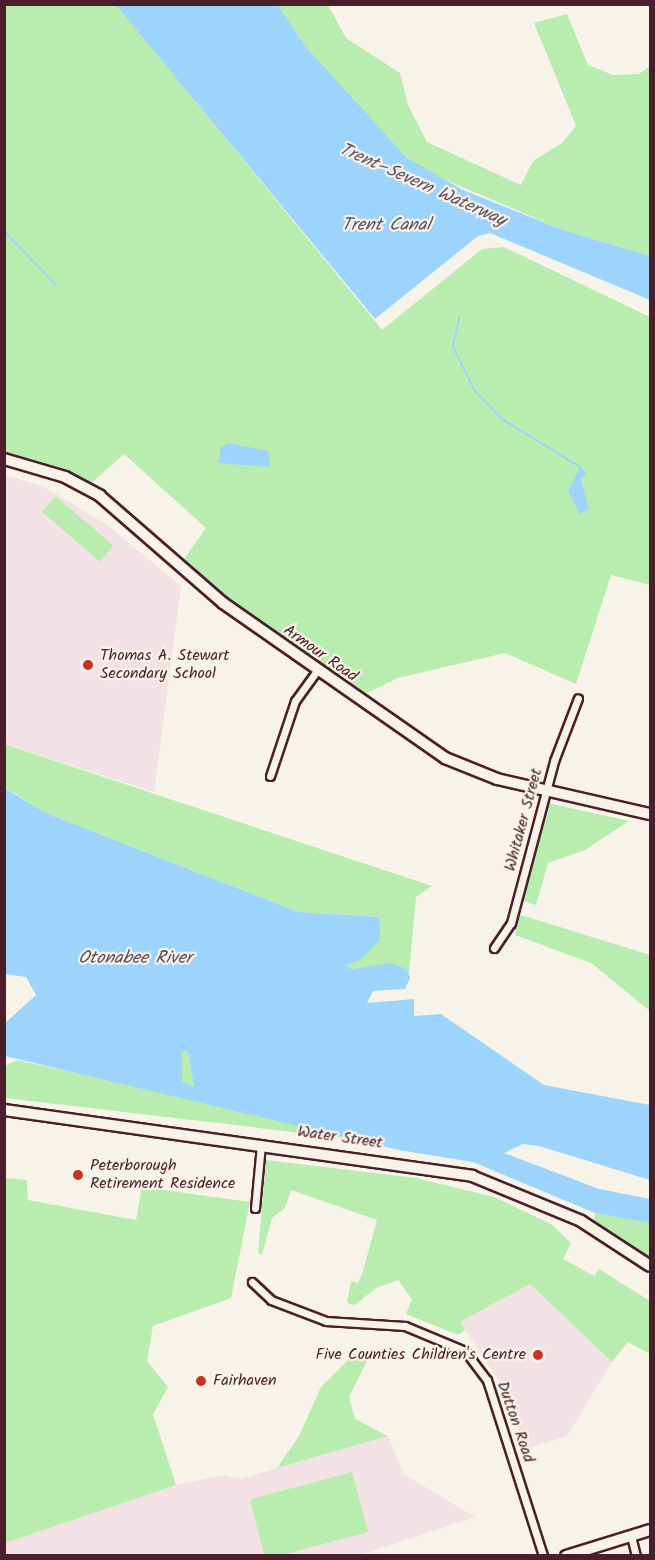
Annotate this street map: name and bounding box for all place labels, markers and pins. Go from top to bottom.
place label: Thomas A. Stewart Secondary School [100,646,229,684]
marker: Thomas A. Stewart Secondary School [81,658,95,672]
place label: Peterborough Retirement Residence [90,1156,235,1194]
marker: Peterborough Retirement Residence [71,1168,85,1182]
place label: Five Counties Children's Centre [316,1345,526,1365]
marker: Five Counties Children's Centre [531,1348,545,1362]
place label: Fairhaven [213,1371,277,1391]
marker: Fairhaven [194,1374,208,1388]

